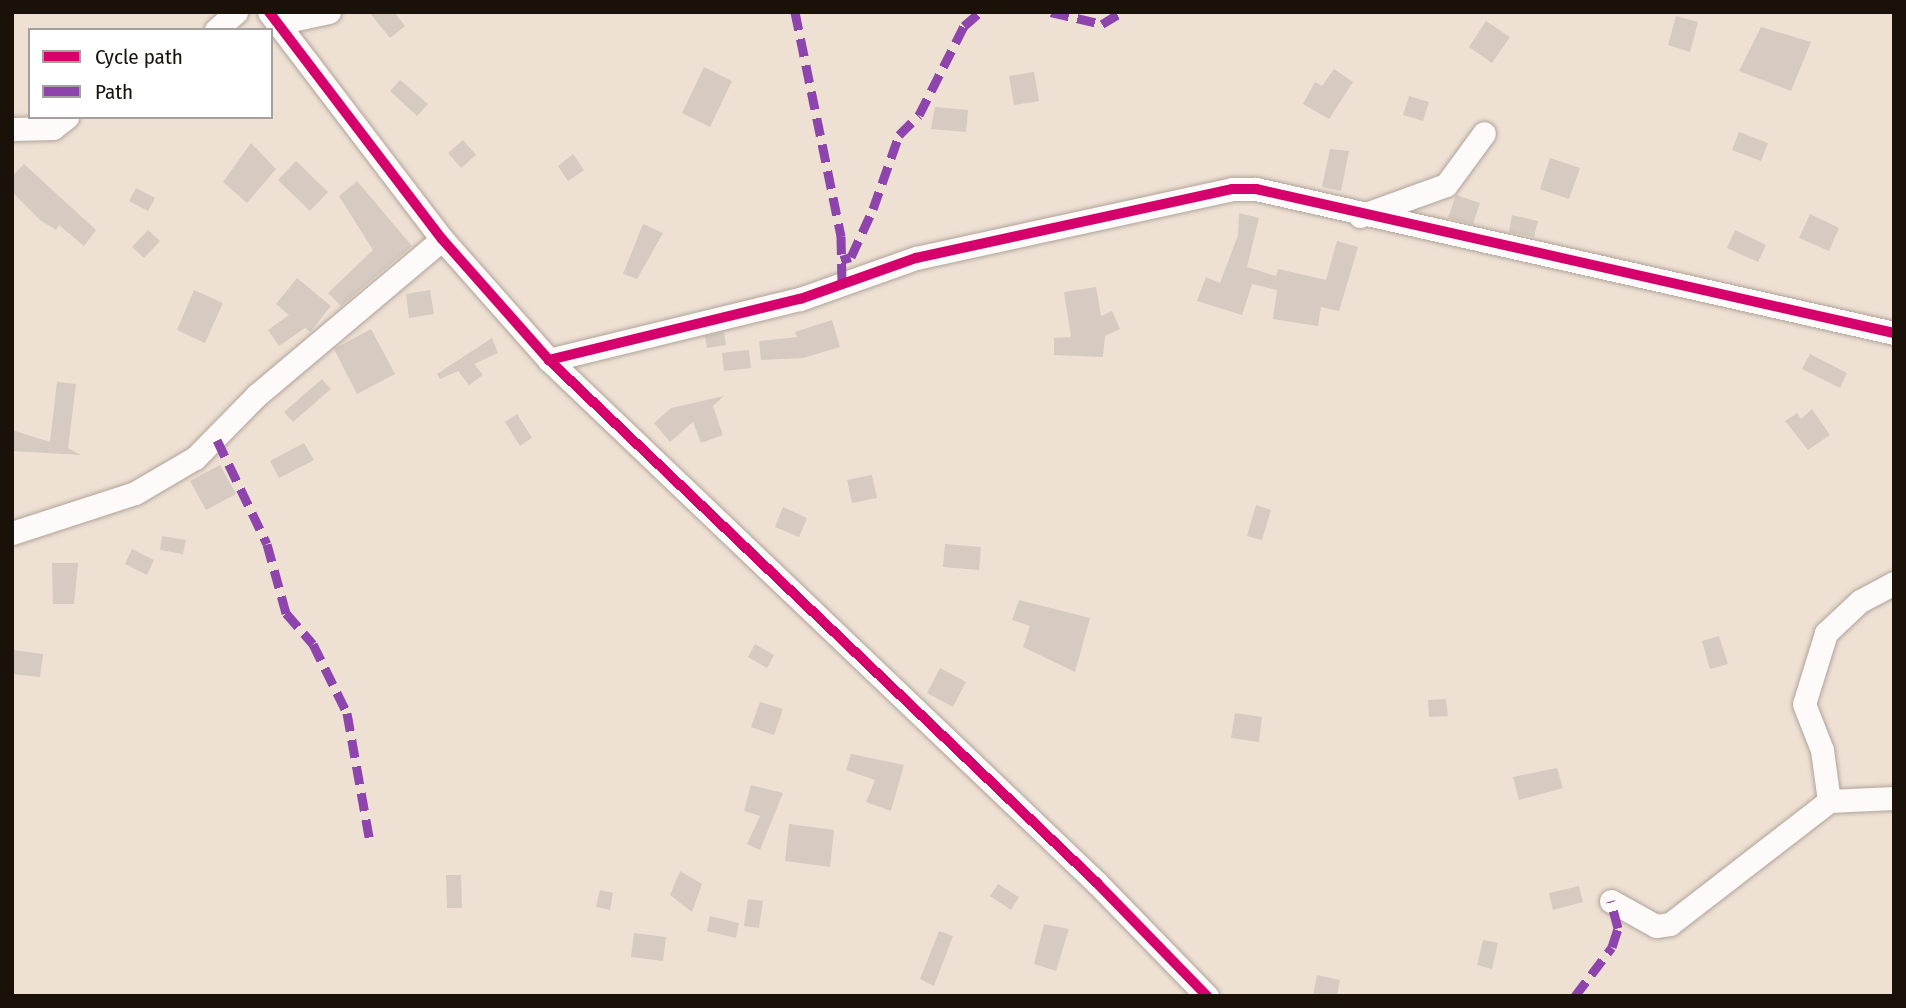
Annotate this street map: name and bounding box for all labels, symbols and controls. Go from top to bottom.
legend [28,28,273,119]
text: Cycle path [95,44,183,70]
text: Path [95,79,133,105]

